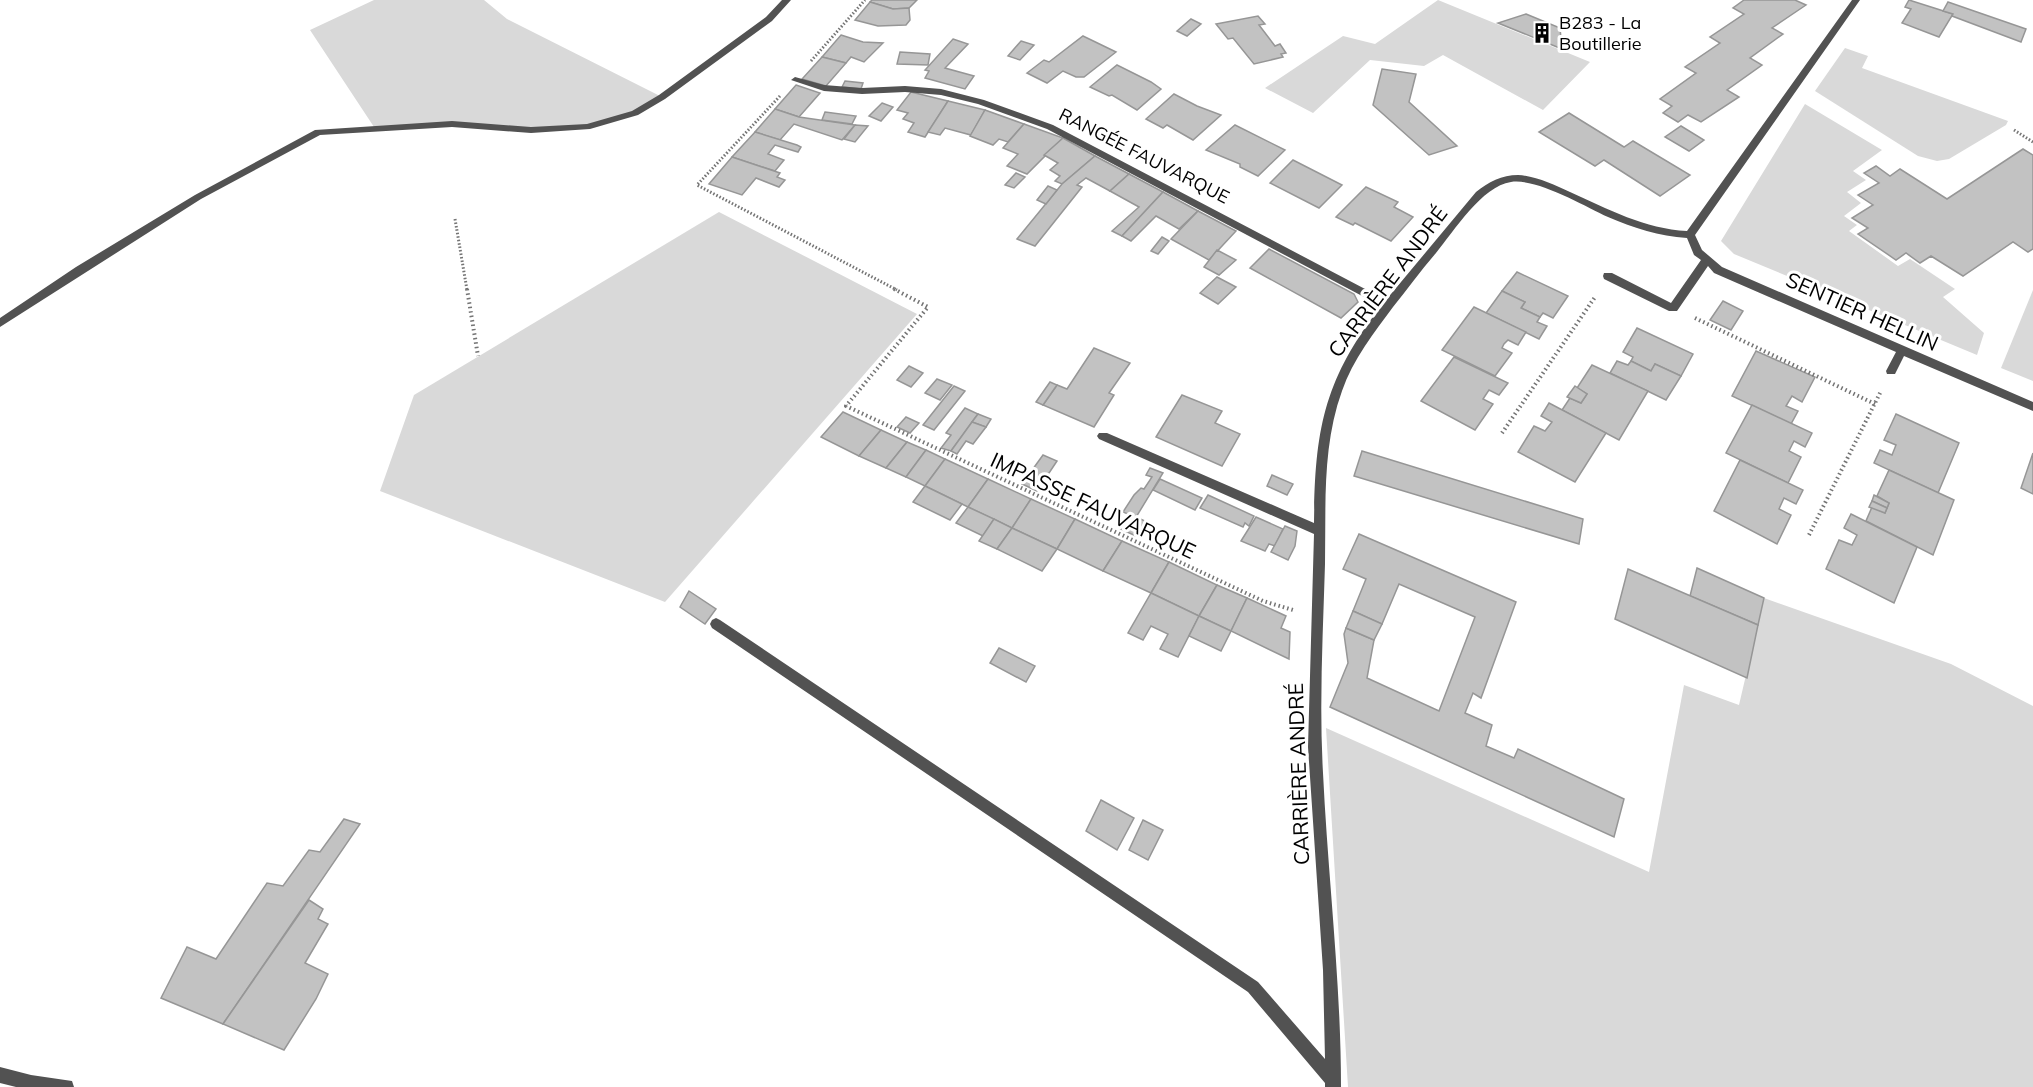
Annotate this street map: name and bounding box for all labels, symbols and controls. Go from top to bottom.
place label: B283 - La Boutillerie [1559,11,1641,55]
building icon: B283 - La Boutillerie [1530,21,1554,45]
street label: RANGÉE FAUVARQUE [1055,103,1233,209]
street label: CARRIÈRE ANDRÉ [1322,201,1452,362]
street label: SENTIER HELLIN [1782,266,1943,356]
street label: IMPASSE FAUVARQUE [987,446,1200,564]
street label: CARRIÈRE ANDRÉ [1282,682,1314,866]

